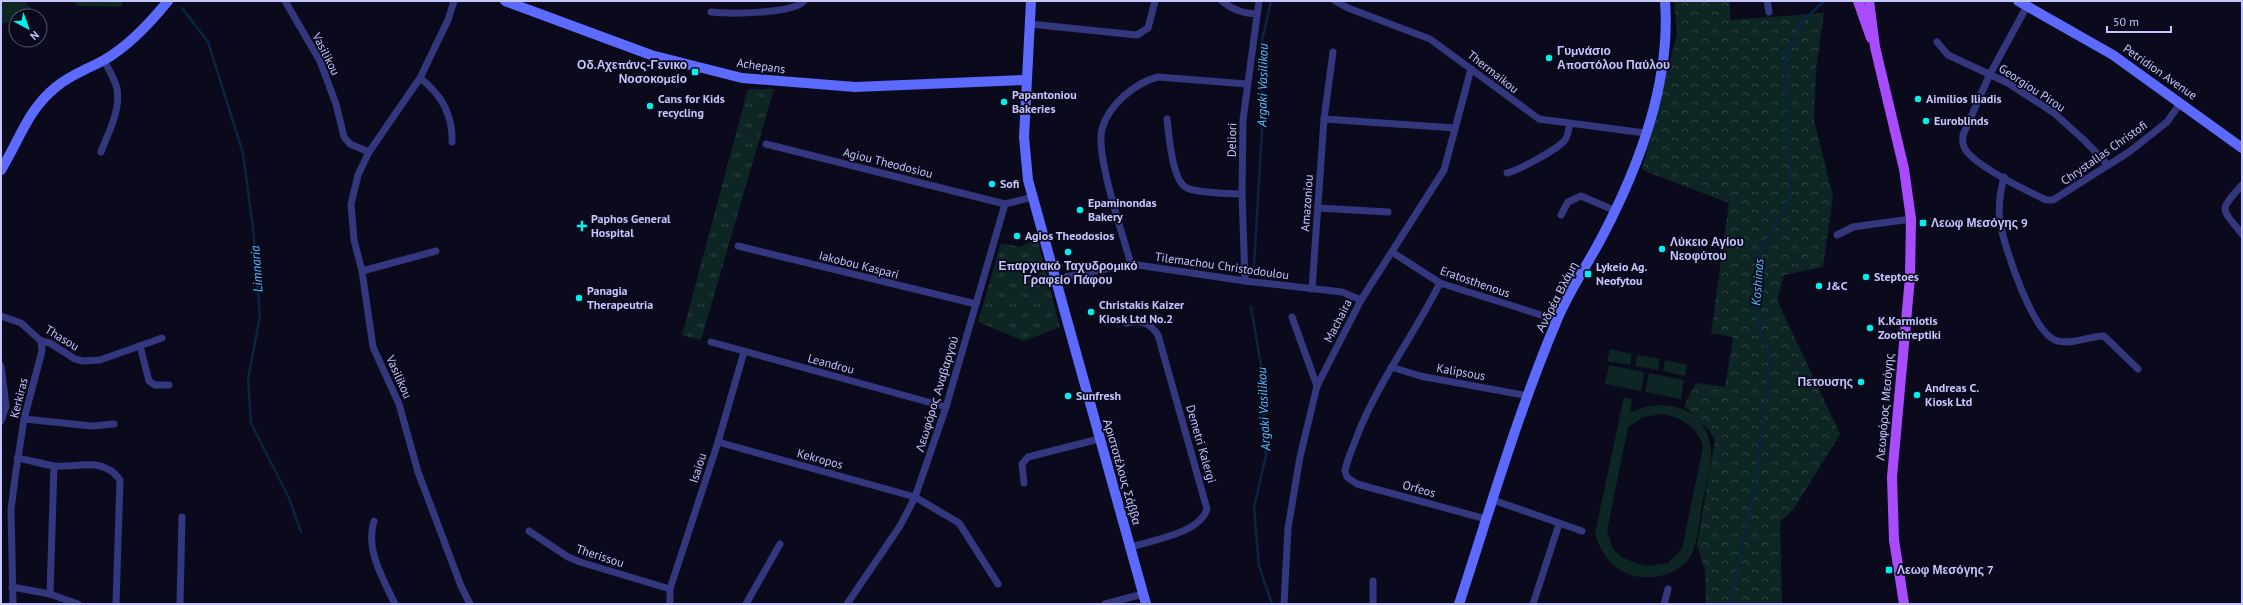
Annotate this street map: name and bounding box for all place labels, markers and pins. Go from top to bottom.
place label: Γυμνάσιο Αποστόλου Παύλου [1557,43,1670,72]
marker: Γυμνάσιο Αποστόλου Παύλου [1544,53,1554,63]
place label: Οδ.Αχεπάνς-Γενικο Νοσοκομείο [577,57,687,86]
marker: Οδ.Αχεπάνς-Γενικο Νοσοκομείο [690,67,700,77]
place label: Papantoniou Bakeries [1012,87,1077,116]
place label: Cans for Kids recycling [658,91,725,120]
place label: Aimilios Iliadis [1926,91,2002,106]
marker: Aimilios Iliadis [1913,94,1923,104]
marker: Papantoniou Bakeries [999,97,1009,107]
marker: Cans for Kids recycling [645,101,655,111]
place label: Euroblinds [1934,113,1989,128]
marker: Euroblinds [1921,116,1931,126]
place label: Sofi [1000,176,1019,191]
marker: Sofi [987,179,997,189]
place label: Epaminondas Bakery [1088,195,1157,224]
marker: Epaminondas Bakery [1075,205,1085,215]
place label: Paphos General Hospital [591,211,671,240]
place label: Λεωφ Μεσόγης 9 [1931,215,2028,230]
marker: Λεωφ Μεσόγης 9 [1918,218,1928,228]
marker: Paphos General Hospital [576,220,588,232]
place label: Agios Theodosios [1025,228,1114,243]
marker: Agios Theodosios [1012,231,1022,241]
place label: Λύκειο Αγίου Νεοφύτου [1670,234,1744,263]
marker: Λύκειο Αγίου Νεοφύτου [1657,244,1667,254]
marker: Επαρχιακό Ταχυδρομικό Γραφείο Πάφου [1063,247,1073,257]
place label: Επαρχιακό Ταχυδρομικό Γραφείο Πάφου [999,258,1137,287]
place label: Lykeio Ag. Neofytou [1596,259,1647,288]
marker: Lykeio Ag. Neofytou [1583,269,1593,279]
place label: Steptoes [1874,269,1919,284]
marker: Steptoes [1861,272,1871,282]
place label: J&C [1826,278,1848,293]
marker: J&C [1814,281,1824,291]
place label: Panagia Therapeutria [587,283,653,312]
marker: Panagia Therapeutria [574,293,584,303]
place label: Christakis Kaizer Kiosk Ltd No.2 [1099,297,1185,326]
marker: Christakis Kaizer Kiosk Ltd No.2 [1086,307,1096,317]
place label: K.Karmiotis Zoothreptiki [1878,313,1941,342]
marker: K.Karmiotis Zoothreptiki [1865,323,1875,333]
place label: Πετουσης [1798,374,1853,389]
marker: Πετουσης [1856,377,1866,387]
place label: Andreas C. Kiosk Ltd [1925,380,1979,409]
place label: Sunfresh [1076,388,1121,403]
marker: Andreas C. Kiosk Ltd [1912,390,1922,400]
marker: Sunfresh [1063,391,1073,401]
place label: Λεωφ Μεσόγης 7 [1897,562,1994,577]
marker: Λεωφ Μεσόγης 7 [1884,565,1894,575]

